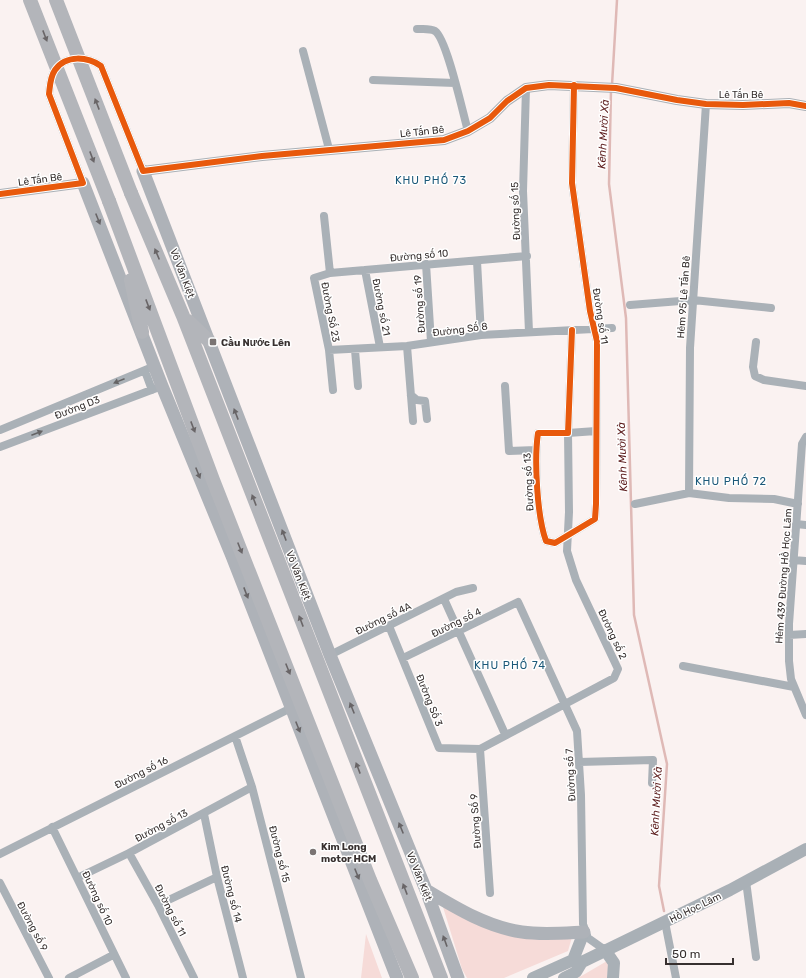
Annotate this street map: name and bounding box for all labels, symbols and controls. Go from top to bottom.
one-way arrow [42,31,48,43]
street label: Lê Tấn Bê [719,88,764,101]
one-way arrow [93,98,99,110]
water label: Kênh Mười Xà [595,98,612,169]
street label: Lê Tấn Bê [399,123,445,140]
one-way arrow [89,152,95,164]
street label: Lê Tấn Bê [17,170,63,189]
district label: KHU PHỐ 73 [395,172,467,187]
street label: Đường số 15 [508,182,523,240]
one-way arrow [95,213,101,225]
street label: Đường số 10 [389,246,449,265]
street label: Võ Văn Kiệt [167,247,197,300]
one-way arrow [154,249,160,260]
street label: Hẻm 95 Lê Tấn Bê [674,255,693,339]
street label: Đường số 19 [411,274,428,333]
street label: Đường số 21 [370,277,394,337]
street label: Đường Số 23 [318,281,343,343]
street label: Đường số 11 [590,287,611,345]
one-way arrow [145,299,151,311]
street label: Đường Số 8 [432,320,488,339]
place label: Cầu Nước Lên [221,336,290,349]
marker: Cầu Nước Lên [208,337,218,347]
one-way arrow [112,379,124,385]
street label: Đường D3 [53,394,102,422]
one-way arrow [233,408,239,420]
one-way arrow [191,421,197,433]
water label: Kênh Mười Xà [615,421,630,492]
one-way arrow [31,430,43,436]
street label: Đường số 13 [520,453,537,511]
one-way arrow [195,467,201,479]
district label: KHU PHỐ 72 [695,473,767,488]
one-way arrow [251,493,257,505]
street label: Hẻm 439 Đường Hồ Học Lãm [772,508,795,644]
one-way arrow [280,529,286,541]
one-way arrow [238,542,244,554]
street label: Võ Văn Kiệt [283,549,313,602]
one-way arrow [244,588,250,600]
street label: Đường số 4A [353,599,414,638]
street label: Đường số 4 [429,605,483,640]
street label: Đường số 2 [595,607,630,661]
one-way arrow [298,614,304,626]
district label: KHU PHỐ 74 [474,657,546,672]
one-way arrow [286,663,292,675]
street label: Đường Số 3 [413,672,446,728]
one-way arrow [349,703,355,714]
one-way arrow [296,722,302,734]
street label: Đường số 7 [562,748,578,802]
street label: Đường số 16 [112,753,170,791]
one-way arrow [355,762,361,774]
water label: Kênh Mười Xà [648,765,665,836]
street label: Đường Số 9 [467,793,484,849]
street label: Đường số 13 [132,806,190,845]
one-way arrow [398,823,404,834]
street label: Đường số 15 [266,824,293,884]
place label: Kim Long motor HCM [321,841,376,865]
marker: Kim Long motor HCM [308,847,318,857]
street label: Võ Văn Kiệt [404,850,434,903]
street label: Đường số 14 [218,864,245,924]
street label: Đường số 10 [79,869,116,928]
one-way arrow [354,869,360,881]
street label: Đường số 11 [152,882,189,938]
one-way arrow [402,884,408,895]
street label: Hồ Học Lãm [667,889,723,926]
street label: Đường số 9 [14,899,51,953]
one-way arrow [441,935,447,947]
scale bar [666,940,733,966]
text: 50 m [672,947,700,961]

